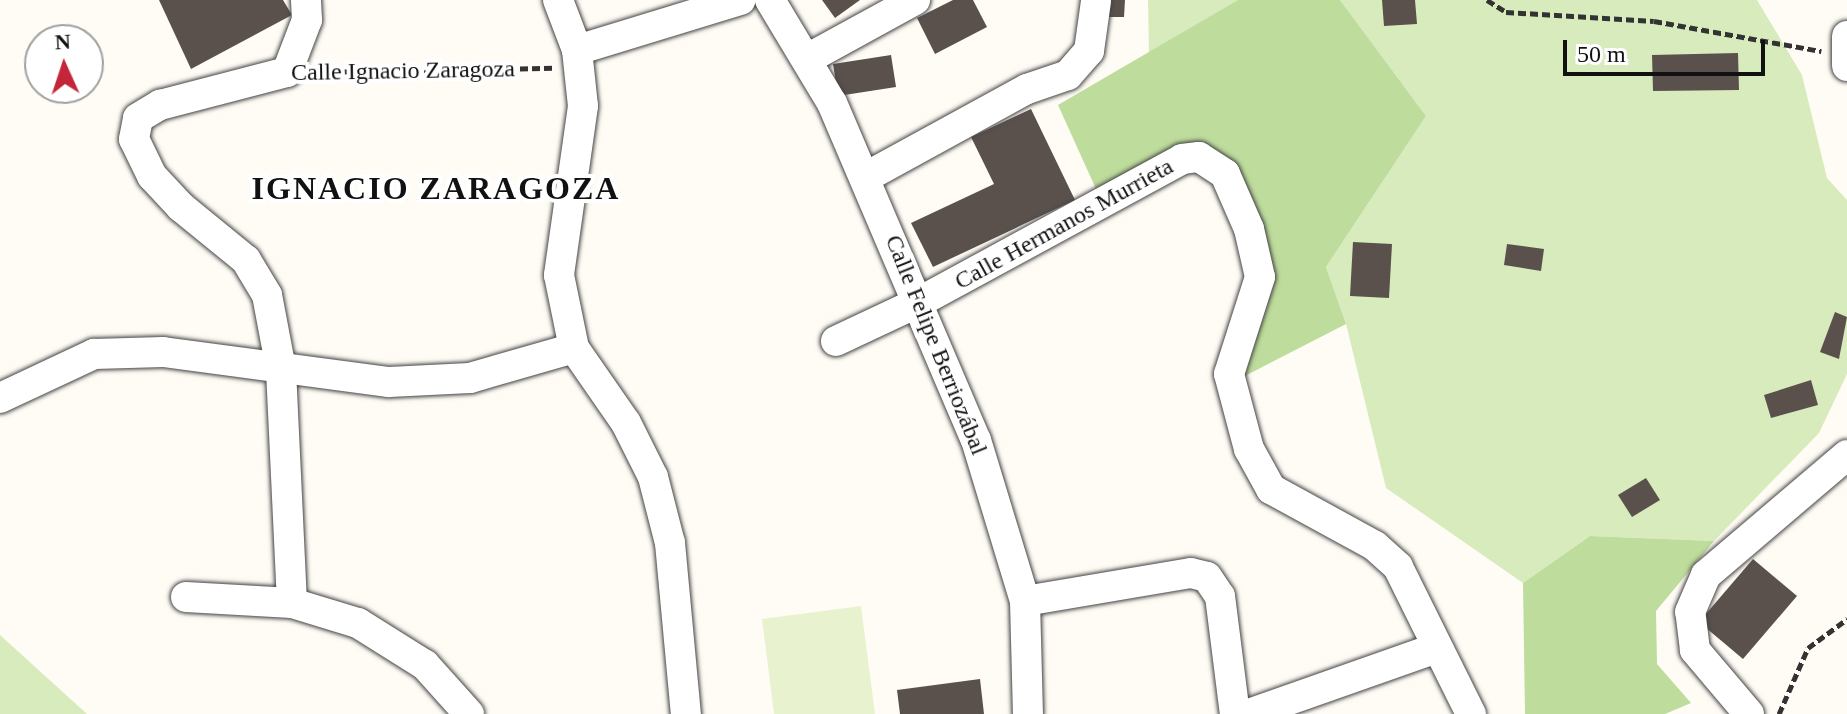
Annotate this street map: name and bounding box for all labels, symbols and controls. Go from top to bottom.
north arrow [24,24,104,104]
scale bar [1567,24,1769,74]
text: N [54,29,71,54]
text: 50 m [1577,41,1626,67]
street label: Calle Ignacio Zaragoza [291,55,515,87]
street label: Calle Hermanos Murrieta [950,152,1178,296]
district label: IGNACIO ZARAGOZA [252,169,620,207]
street label: Calle Felipe Berriozábal [879,231,993,459]

